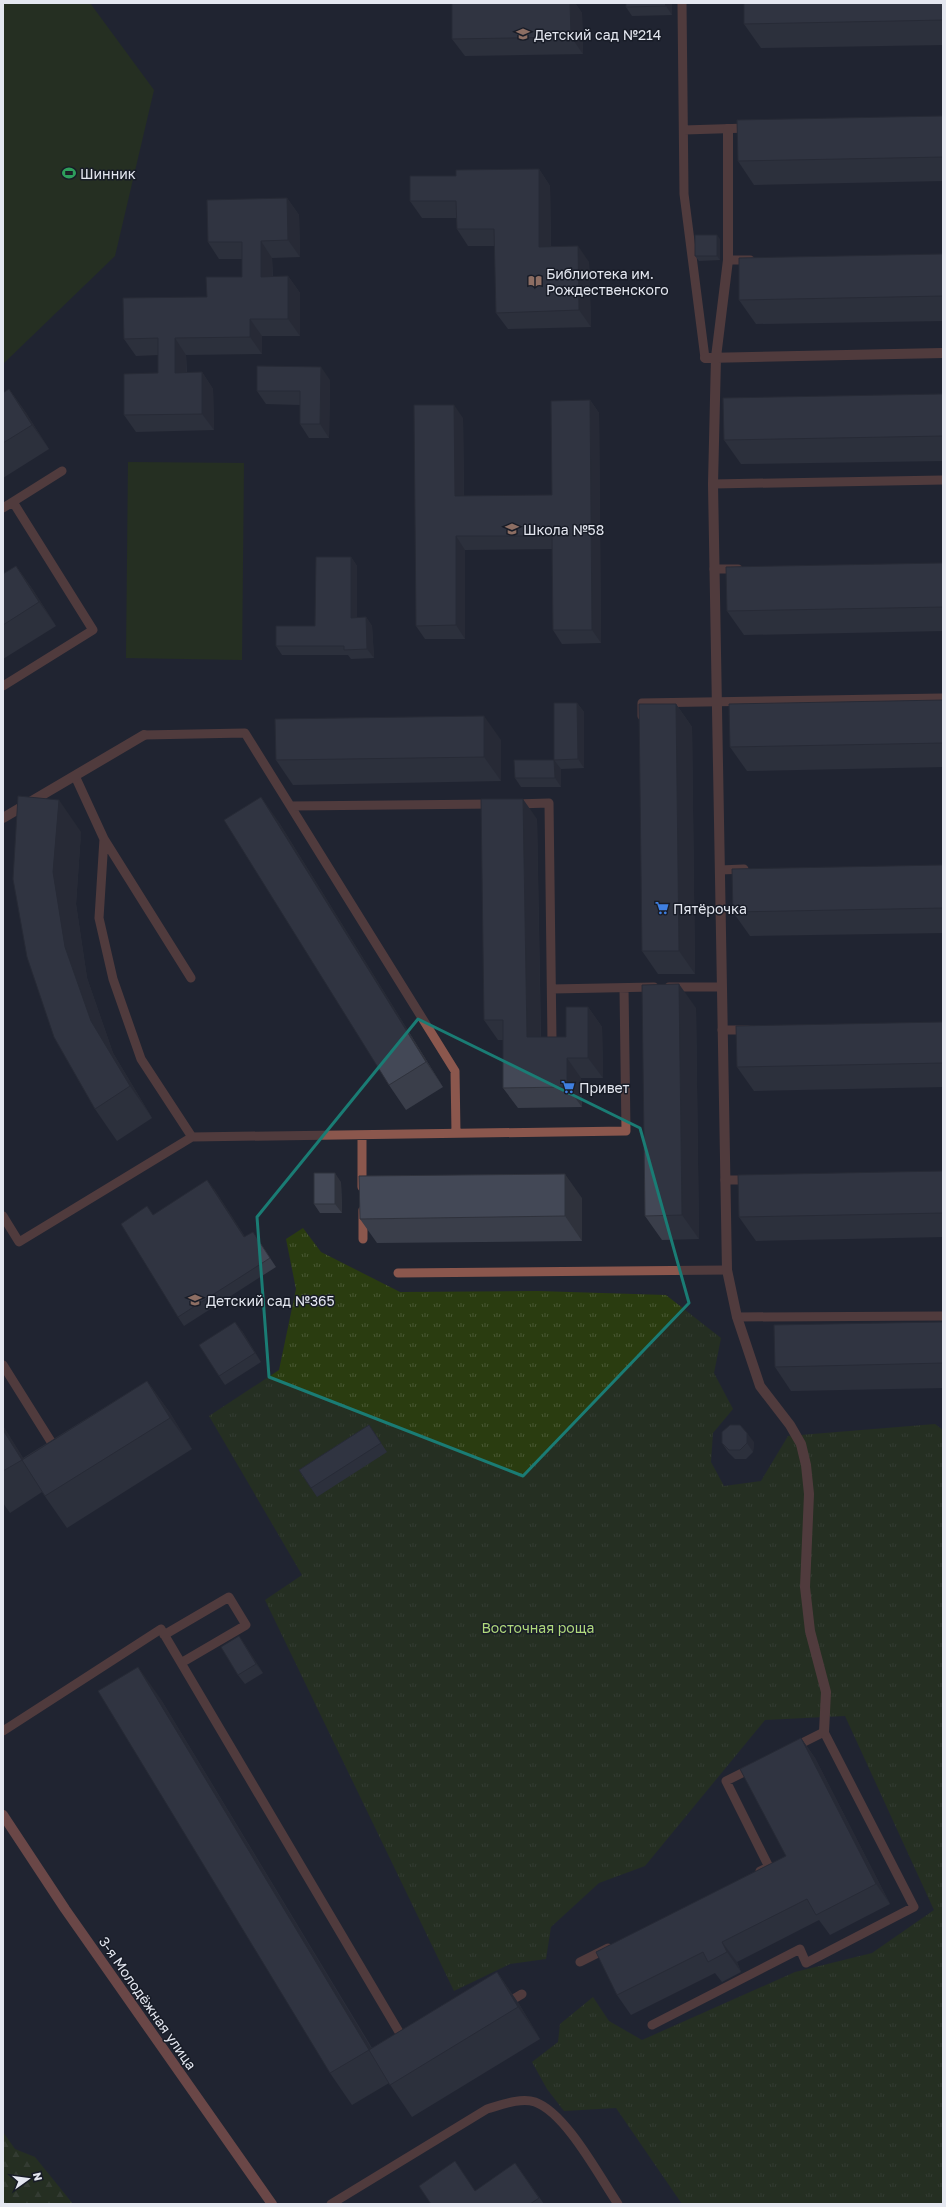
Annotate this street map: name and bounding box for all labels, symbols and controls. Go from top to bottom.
school or university icon: Детский сад №214 [515,26,531,42]
place label: Детский сад №214 [534,26,661,43]
sports icon: Шинник [61,165,77,181]
place label: Шинник [80,165,136,182]
place label: Библиотека им. Рождественского [546,265,669,298]
library icon: Библиотека им. Рождественского [527,273,543,289]
school or university icon: Школа №58 [504,521,520,537]
place label: Школа №58 [523,521,604,538]
supermarket icon: Пятёрочка [654,900,670,916]
place label: Пятёрочка [673,900,747,917]
supermarket icon: Привет [560,1079,576,1095]
place label: Привет [579,1079,630,1096]
school or university icon: Детский сад №365 [187,1292,203,1308]
place label: Детский сад №365 [206,1292,335,1309]
park label: Восточная роща [481,1619,595,1636]
street label: 3-я Молодёжная улица [96,1933,200,2073]
north arrow [8,2159,48,2199]
text: N [31,2171,46,2182]

